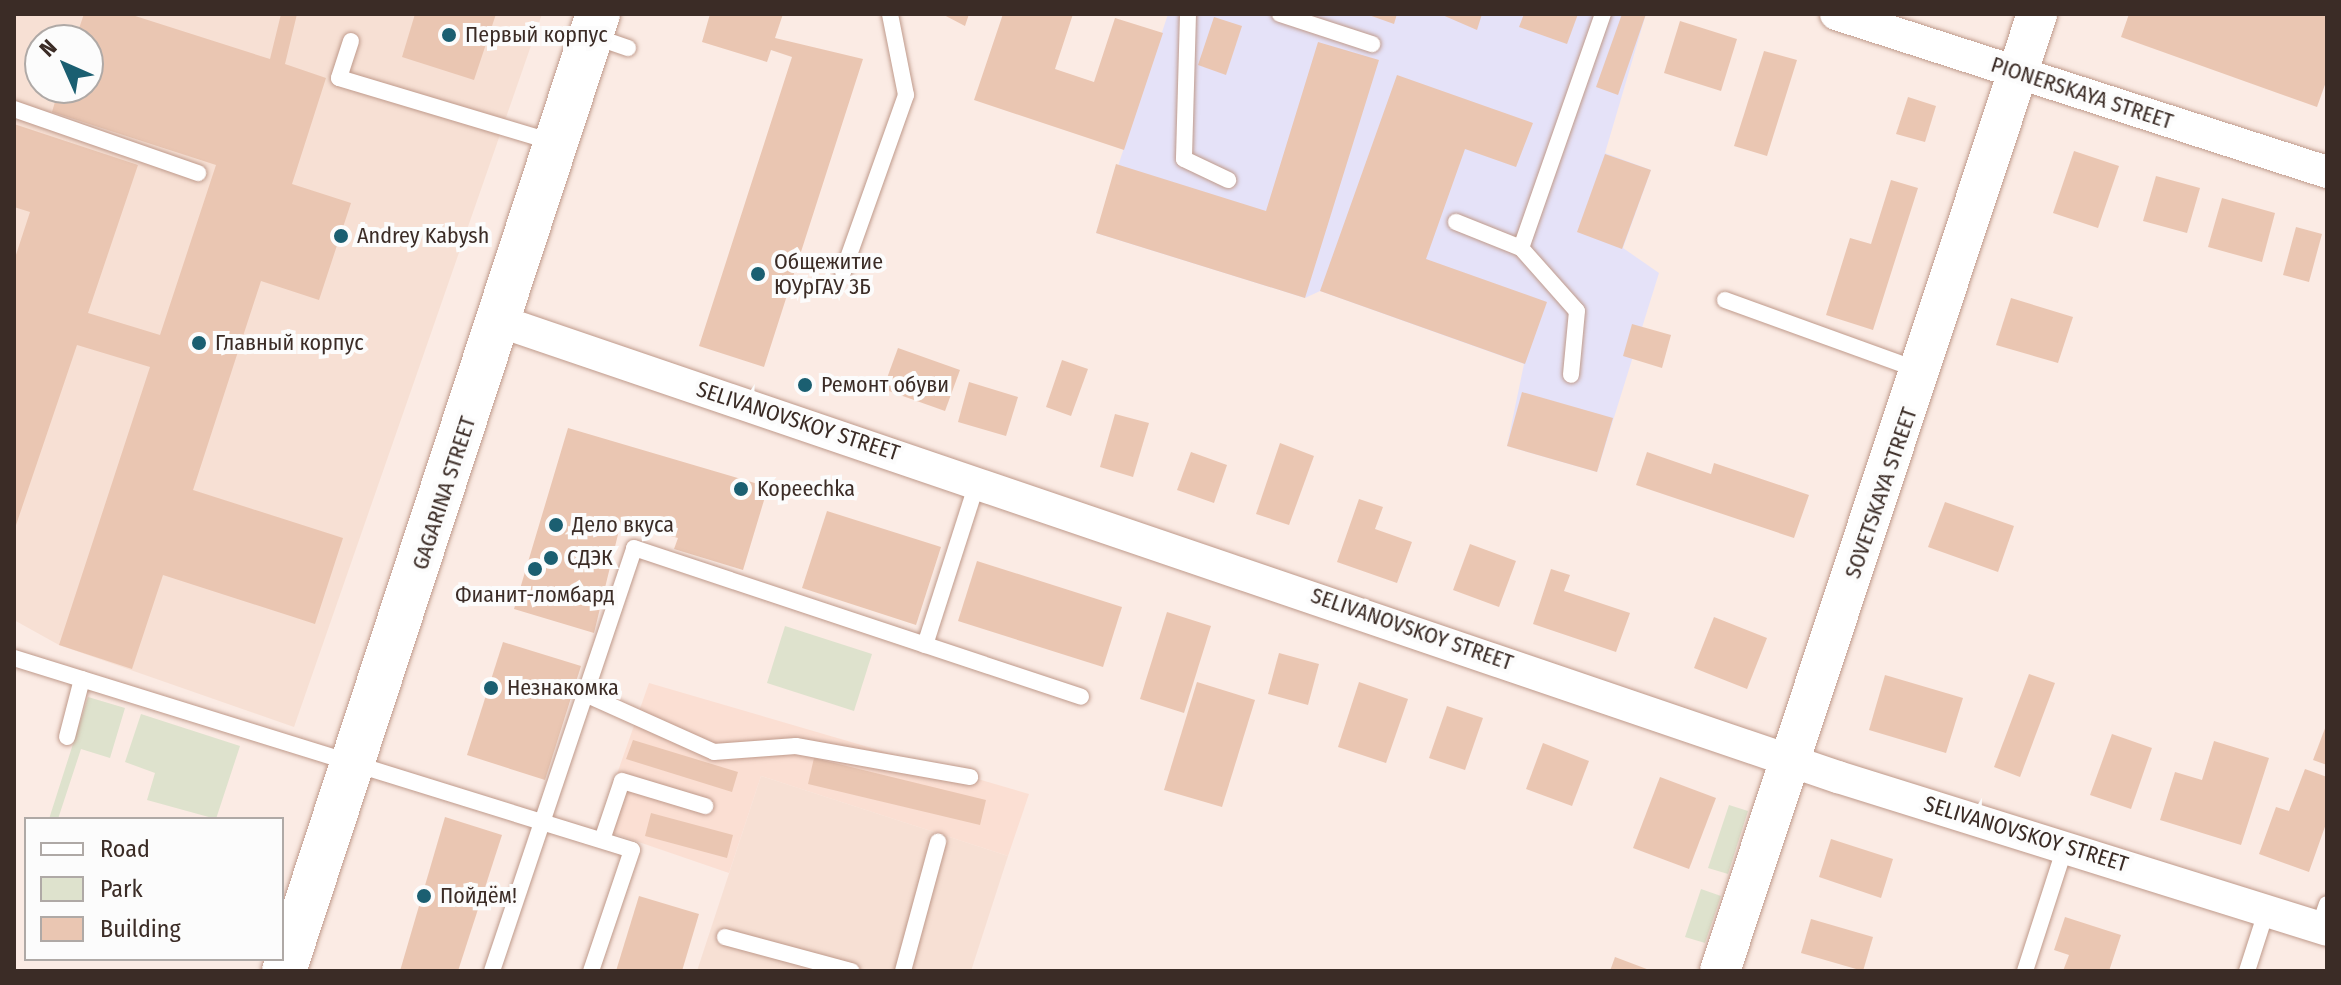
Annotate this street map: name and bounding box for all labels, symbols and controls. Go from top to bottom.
place label: Первый корпус [465,22,608,48]
north arrow [24,24,104,104]
marker: Первый корпус [440,26,458,44]
text: N [34,34,62,62]
street label: PIONERSKAYA STREET [1988,51,2176,135]
place label: Andrey Kabysh [357,223,489,249]
marker: Andrey Kabysh [332,227,350,245]
place label: Общежитие ЮУрГАУ 3Б [774,248,883,300]
marker: Общежитие ЮУрГАУ 3Б [749,265,767,283]
place label: Главный корпус [215,330,364,356]
marker: Главный корпус [190,334,208,352]
place label: Ремонт обуви [821,372,949,398]
street label: SELIVANOVSKOY STREET [693,376,903,466]
marker: Ремонт обуви [796,376,814,394]
street label: SOVETSKAYA STREET [1839,404,1923,582]
street label: GAGARINA STREET [407,413,481,573]
place label: Kopeechka [757,476,855,502]
marker: Kopeechka [732,480,750,498]
place label: Дело вкуса [572,512,674,538]
marker: Дело вкуса [547,516,565,534]
place label: СДЭК [567,545,613,571]
marker: СДЭК [542,549,560,567]
marker: Фианит-ломбард [526,560,544,578]
place label: Фианит-ломбард [455,582,615,608]
street label: SELIVANOVSKOY STREET [1307,582,1517,676]
place label: Незнакомка [507,675,619,701]
marker: Незнакомка [482,679,500,697]
street label: SELIVANOVSKOY STREET [1921,790,2131,878]
legend [24,817,284,961]
text: Road [100,835,150,863]
text: Park [100,875,143,903]
place label: Пойдём! [440,883,517,909]
marker: Пойдём! [415,887,433,905]
text: Building [100,915,181,943]

